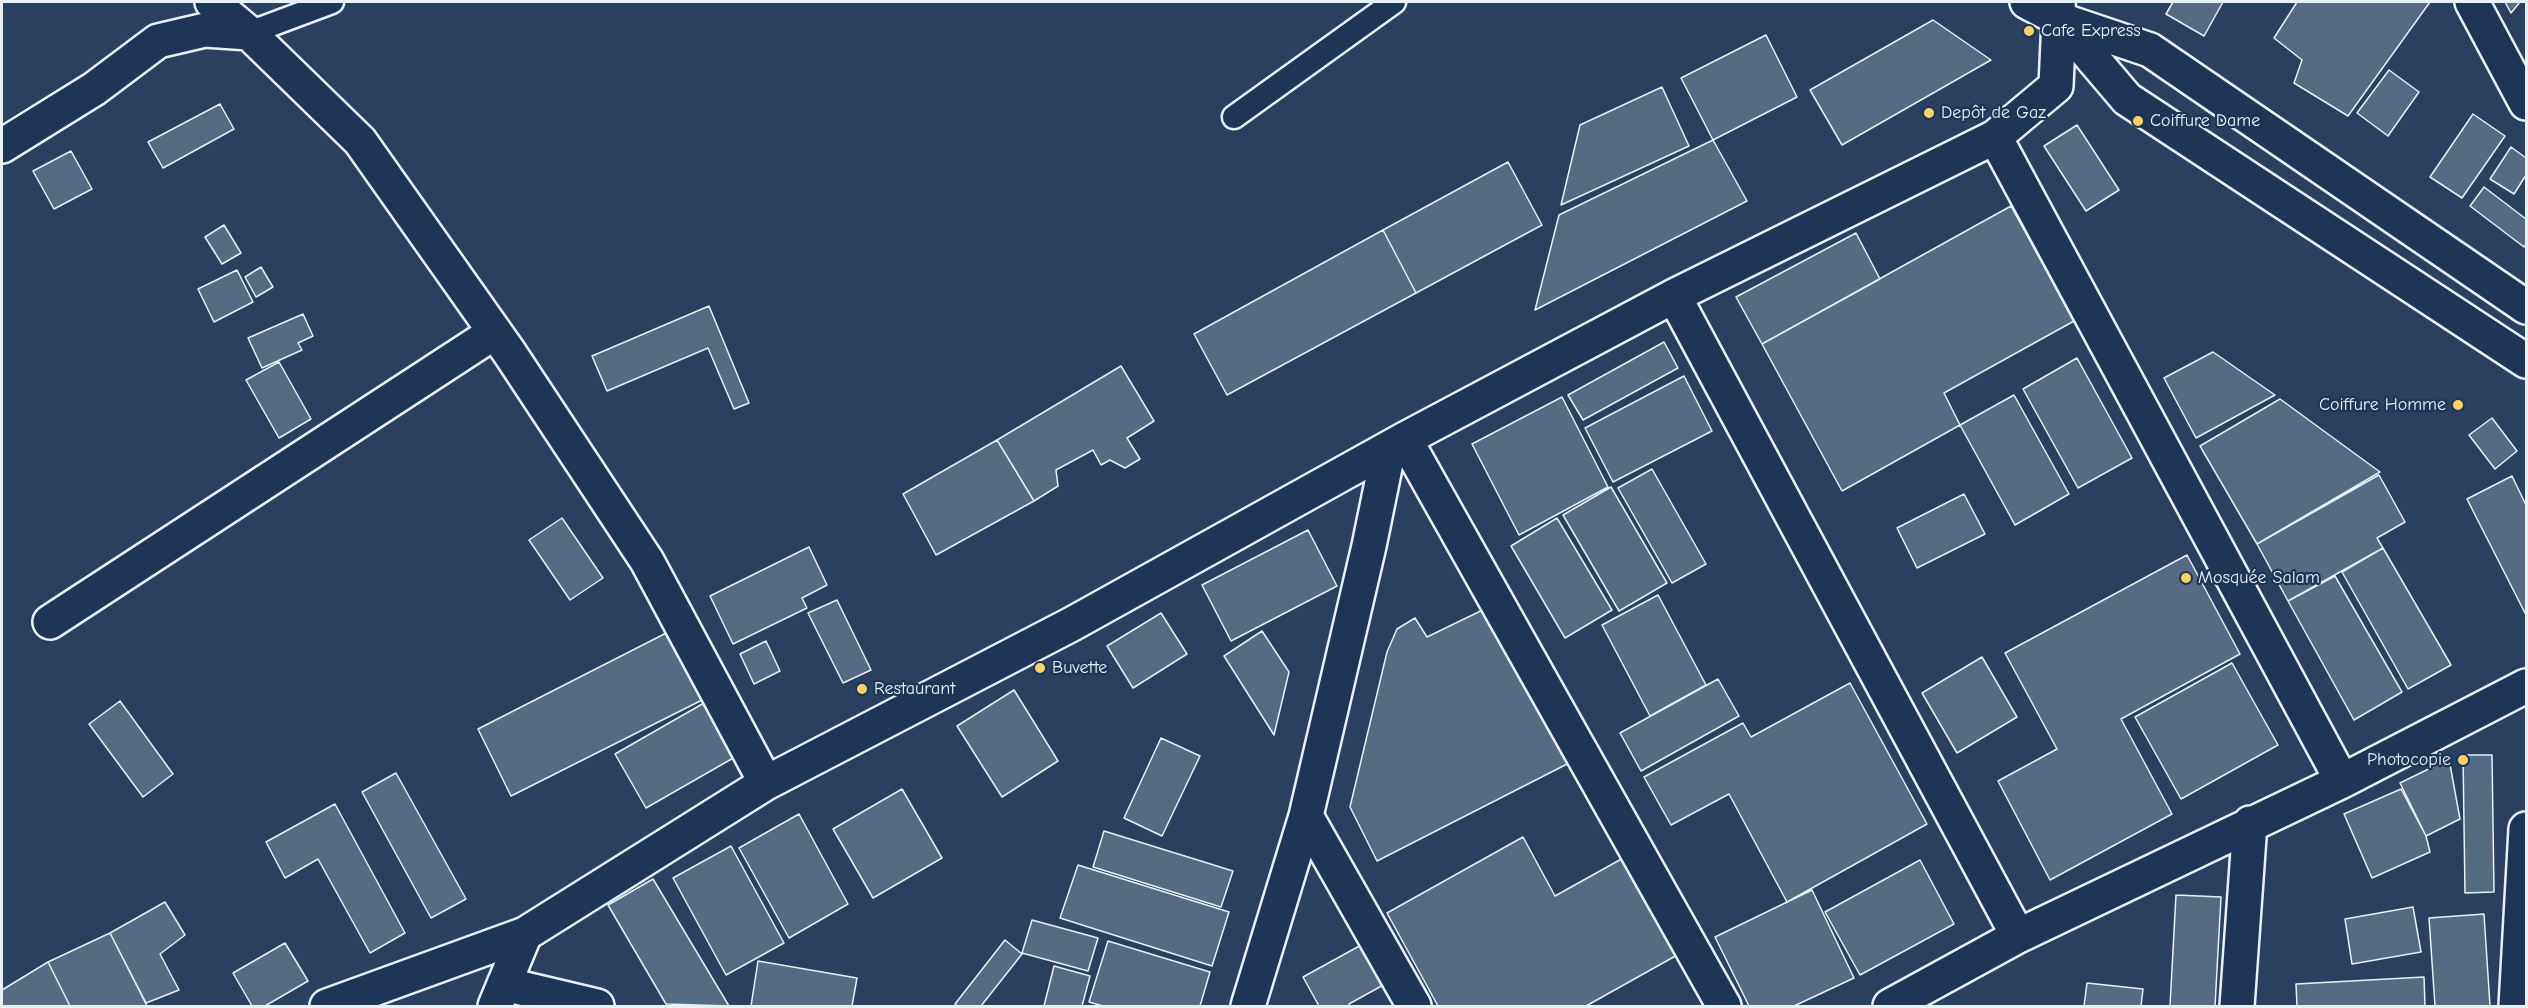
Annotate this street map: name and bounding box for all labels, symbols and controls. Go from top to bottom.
place label: Cafe Express [2041,20,2141,42]
marker: Cafe Express [2022,24,2036,38]
place label: Depôt de Gaz [1941,102,2046,124]
marker: Depôt de Gaz [1922,106,1936,120]
place label: Coiffure Dame [2150,110,2260,132]
marker: Coiffure Dame [2131,114,2145,128]
place label: Coiffure Homme [2319,394,2446,416]
marker: Coiffure Homme [2451,398,2465,412]
place label: Mosquée Salam [2198,567,2320,589]
marker: Mosquée Salam [2179,571,2193,585]
place label: Buvette [1052,657,1107,679]
marker: Buvette [1033,661,1047,675]
place label: Restaurant [874,678,955,700]
marker: Restaurant [855,682,869,696]
place label: Photocopie [2367,749,2451,771]
marker: Photocopie [2456,753,2470,767]

